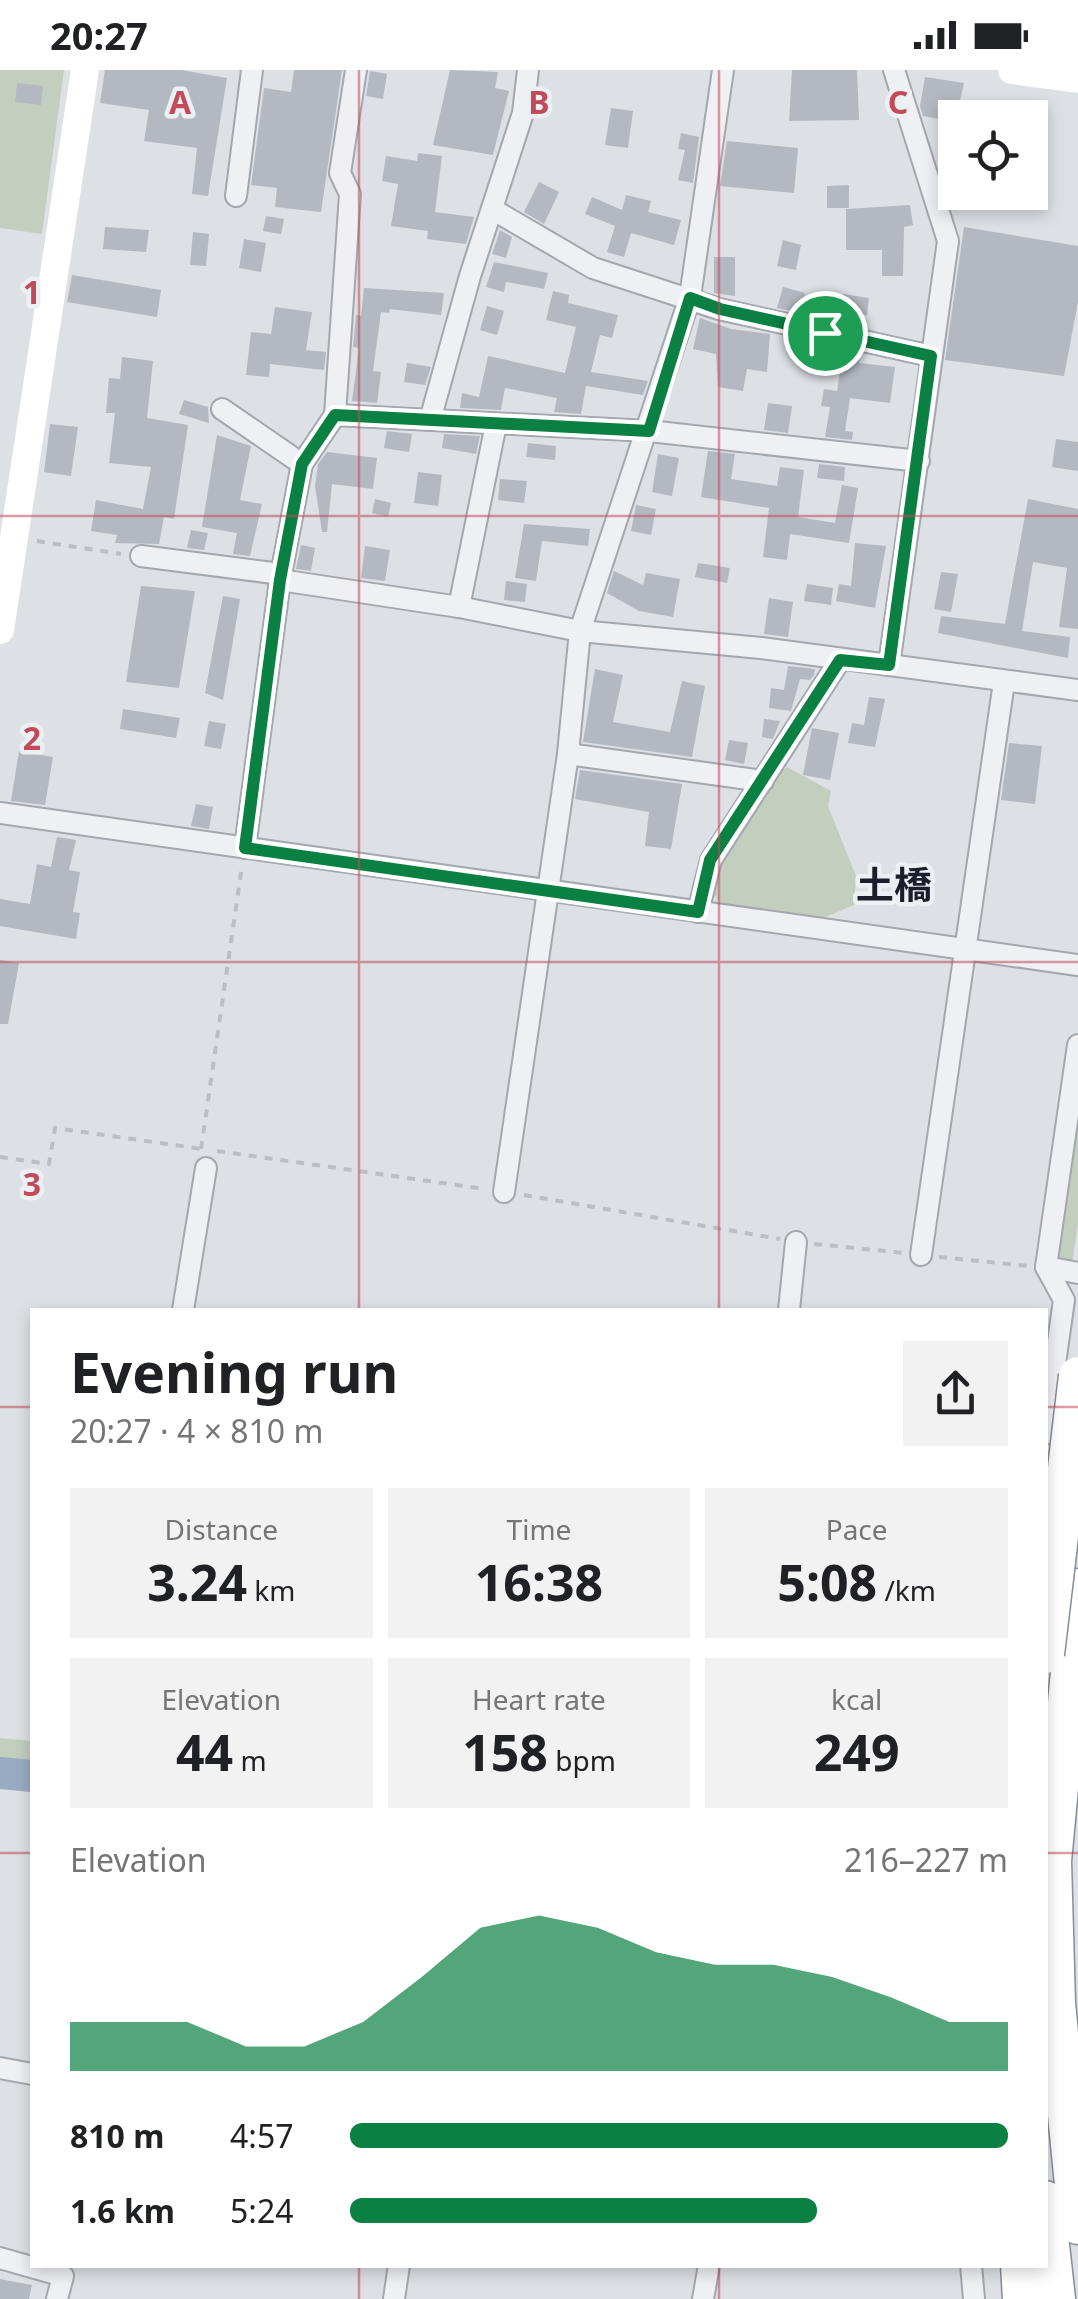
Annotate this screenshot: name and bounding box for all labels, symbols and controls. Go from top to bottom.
text: 20:27 [50,9,148,61]
text: A [169,80,192,123]
text: B [528,80,550,123]
text: C [888,80,908,123]
map controls [938,100,1048,210]
button: locate [938,100,1048,210]
text: 1 [23,270,41,313]
pin [783,291,868,376]
icon: arrive [798,306,853,361]
text: 2 [23,716,41,759]
district label: 土橋 [856,858,932,910]
text: 3 [23,1162,41,1205]
text: Evening run [70,1334,398,1409]
button: share [903,1341,1008,1446]
text: 20:27 · 4 × 810 m [70,1409,323,1452]
text: Distance [165,1510,278,1548]
text: Time [507,1510,571,1548]
text: Pace [826,1510,888,1548]
text: 3.24 [147,1548,247,1616]
text: 16:38 [475,1548,603,1616]
text: 5:08 [777,1548,877,1616]
text: km [247,1571,295,1609]
text: /km [877,1571,936,1609]
text: Elevation [162,1680,281,1718]
text: Heart rate [472,1680,606,1718]
text: kcal [831,1680,882,1718]
text: 44 [176,1718,233,1786]
text: 158 [462,1718,548,1786]
text: 249 [814,1718,900,1786]
text: m [233,1741,267,1779]
text: bpm [548,1741,616,1779]
text: Elevation [70,1838,207,1881]
text: 216–227 m [844,1838,1008,1881]
text: 810 m [70,2114,164,2157]
text: 4:57 [230,2114,294,2157]
text: 1.6 km [70,2189,175,2232]
text: 5:24 [230,2189,294,2232]

